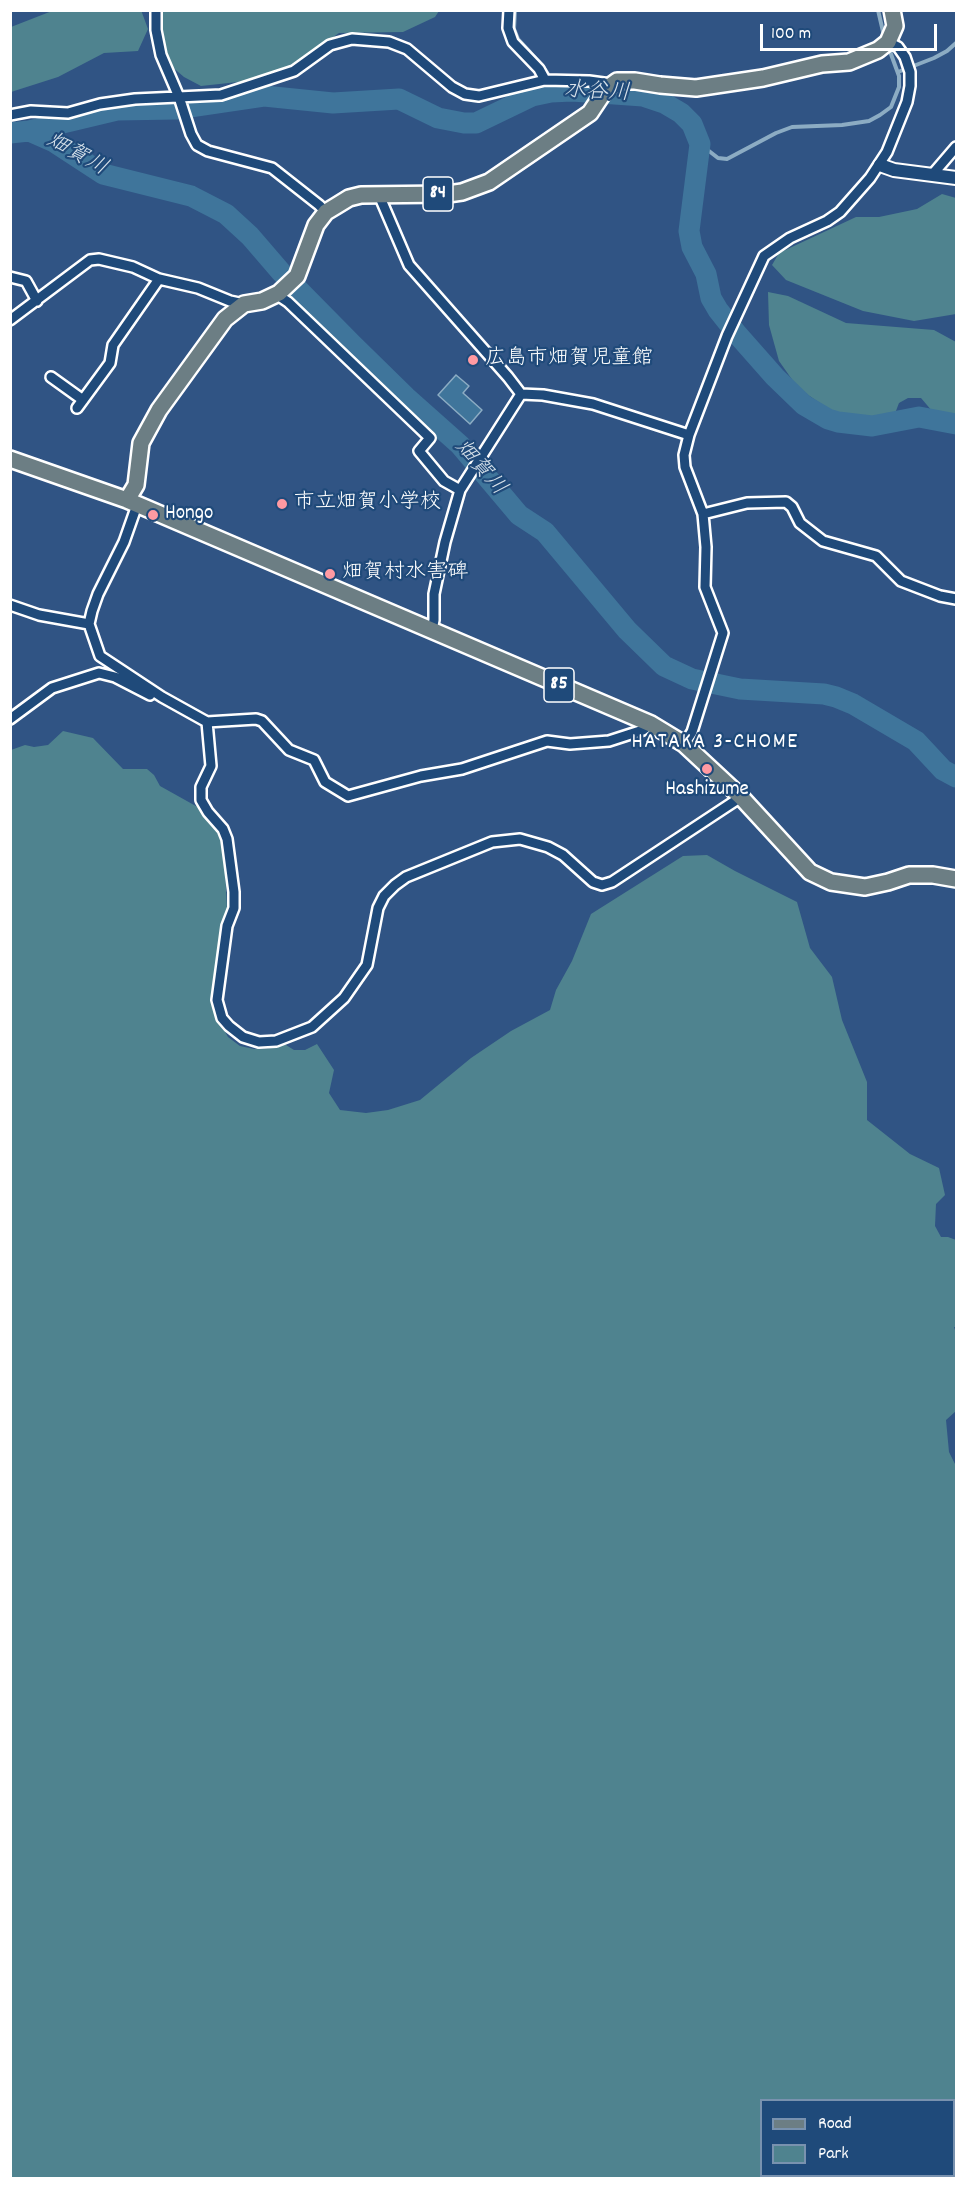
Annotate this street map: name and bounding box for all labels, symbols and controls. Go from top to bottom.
scale bar [763,12,940,50]
text: 100 m [771,22,811,47]
water label: 水谷川 [563,79,631,109]
water label: 畑賀川 [41,128,111,184]
road number: 84 [423,177,453,211]
place label: 広島市畑賀児童館 [485,347,653,373]
marker: 広島市畑賀児童館 [466,353,480,367]
water label: 畑賀川 [447,435,511,503]
place label: 市立畑賀小学校 [294,491,441,517]
marker: 市立畑賀小学校 [275,497,289,511]
place label: Hongo [165,502,213,528]
marker: Hongo [146,508,160,522]
place label: 畑賀村水害碑 [342,561,468,587]
marker: 畑賀村水害碑 [323,567,337,581]
road number: 85 [544,668,574,702]
district label: HATAKA 3-CHOME [631,731,799,757]
marker: Hashizume [700,762,714,776]
place label: Hashizume [665,778,749,804]
legend [760,2099,955,2177]
text: Road [818,2112,852,2137]
text: Park [818,2142,849,2167]

